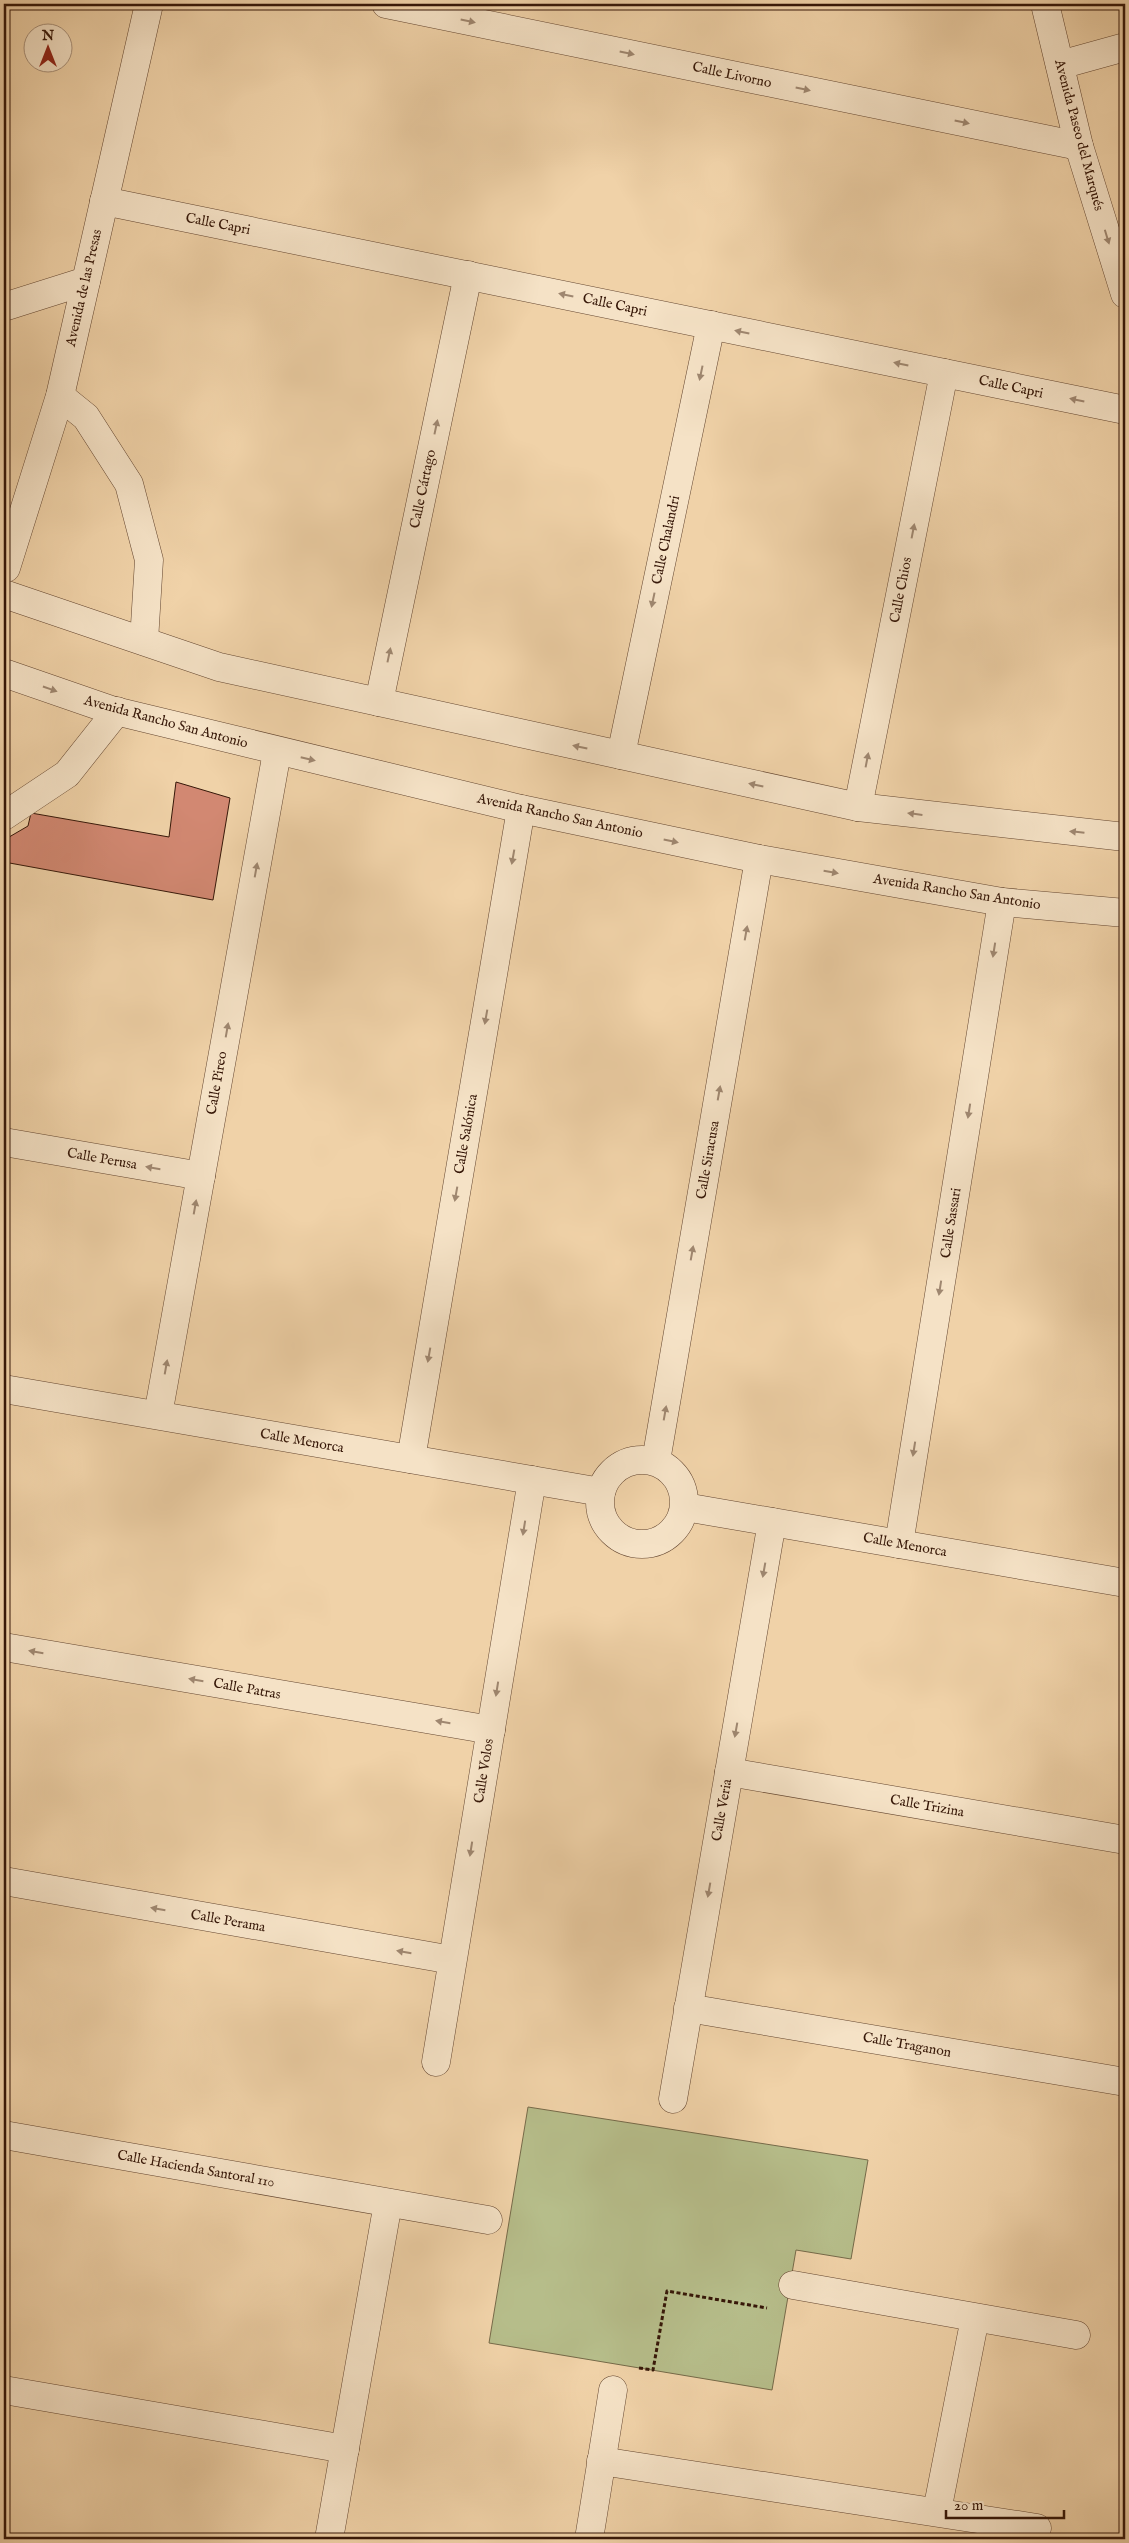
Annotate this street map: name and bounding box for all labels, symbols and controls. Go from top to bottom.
one-way arrow [460,17,476,25]
north arrow [22,22,72,72]
text: N [41,27,54,45]
one-way arrow [619,49,634,57]
street label: Avenida Paseo del Marqués [1050,56,1108,213]
street label: Calle Livorno [691,58,774,92]
one-way arrow [796,85,811,93]
one-way arrow [955,118,970,126]
street label: Calle Capri [184,209,252,239]
street label: Avenida de las Presas [62,228,106,349]
one-way arrow [1104,229,1112,244]
street label: Calle Capri [581,289,649,321]
one-way arrow [557,291,573,299]
one-way arrow [734,327,750,335]
one-way arrow [893,360,909,368]
one-way arrow [697,365,705,380]
street label: Calle Capri [977,371,1045,403]
one-way arrow [1069,396,1085,404]
one-way arrow [432,419,440,434]
street label: Calle Cártago [406,447,440,530]
street label: Calle Chalandri [648,494,684,586]
one-way arrow [909,523,917,539]
street label: Calle Chios [886,555,916,624]
one-way arrow [649,593,657,608]
one-way arrow [385,647,393,662]
one-way arrow [43,685,58,693]
street label: Avenida Rancho San Antonio [81,691,250,753]
one-way arrow [571,742,587,750]
one-way arrow [864,751,872,767]
one-way arrow [300,755,315,763]
one-way arrow [748,781,763,789]
street label: Avenida Rancho San Antonio [474,789,645,842]
one-way arrow [907,810,923,818]
one-way arrow [1068,828,1084,836]
one-way arrow [664,837,680,845]
one-way arrow [509,849,517,865]
one-way arrow [252,862,260,878]
one-way arrow [823,868,839,876]
street label: Avenida Rancho San Antonio [871,870,1042,914]
one-way arrow [743,924,751,940]
one-way arrow [990,942,998,958]
one-way arrow [482,1009,490,1025]
one-way arrow [223,1022,231,1038]
street label: Calle Pireo [203,1049,232,1116]
one-way arrow [715,1085,723,1101]
street label: Calle Salónica [450,1092,482,1175]
one-way arrow [964,1103,972,1119]
street label: Calle Siracusa [692,1118,724,1201]
street label: Calle Perusa [66,1144,139,1174]
one-way arrow [144,1163,160,1171]
street label: Calle Sassari [937,1186,965,1260]
one-way arrow [451,1187,459,1203]
one-way arrow [191,1200,199,1215]
one-way arrow [688,1245,696,1261]
one-way arrow [936,1281,944,1297]
one-way arrow [424,1347,432,1363]
one-way arrow [163,1359,171,1375]
one-way arrow [661,1405,669,1421]
street label: Calle Menorca [259,1425,346,1457]
one-way arrow [910,1441,918,1457]
one-way arrow [519,1521,527,1537]
street label: Calle Menorca [862,1529,949,1561]
one-way arrow [759,1562,767,1578]
one-way arrow [28,1648,44,1656]
street label: Calle Patras [212,1674,282,1704]
one-way arrow [188,1675,204,1683]
one-way arrow [493,1681,501,1697]
one-way arrow [434,1718,450,1726]
one-way arrow [732,1722,740,1738]
street label: Calle Volos [470,1737,498,1805]
street label: Calle Veria [708,1777,736,1843]
street label: Calle Trizina [889,1791,966,1822]
one-way arrow [466,1841,474,1857]
one-way arrow [704,1882,712,1898]
one-way arrow [150,1904,166,1912]
street label: Calle Perama [189,1906,268,1937]
one-way arrow [397,1948,412,1956]
street label: Calle Traganon [861,2028,953,2062]
street label: Calle Hacienda Santoral 110 [116,2146,276,2192]
scale bar [946,2488,1064,2520]
text: 20 m [954,2496,984,2515]

